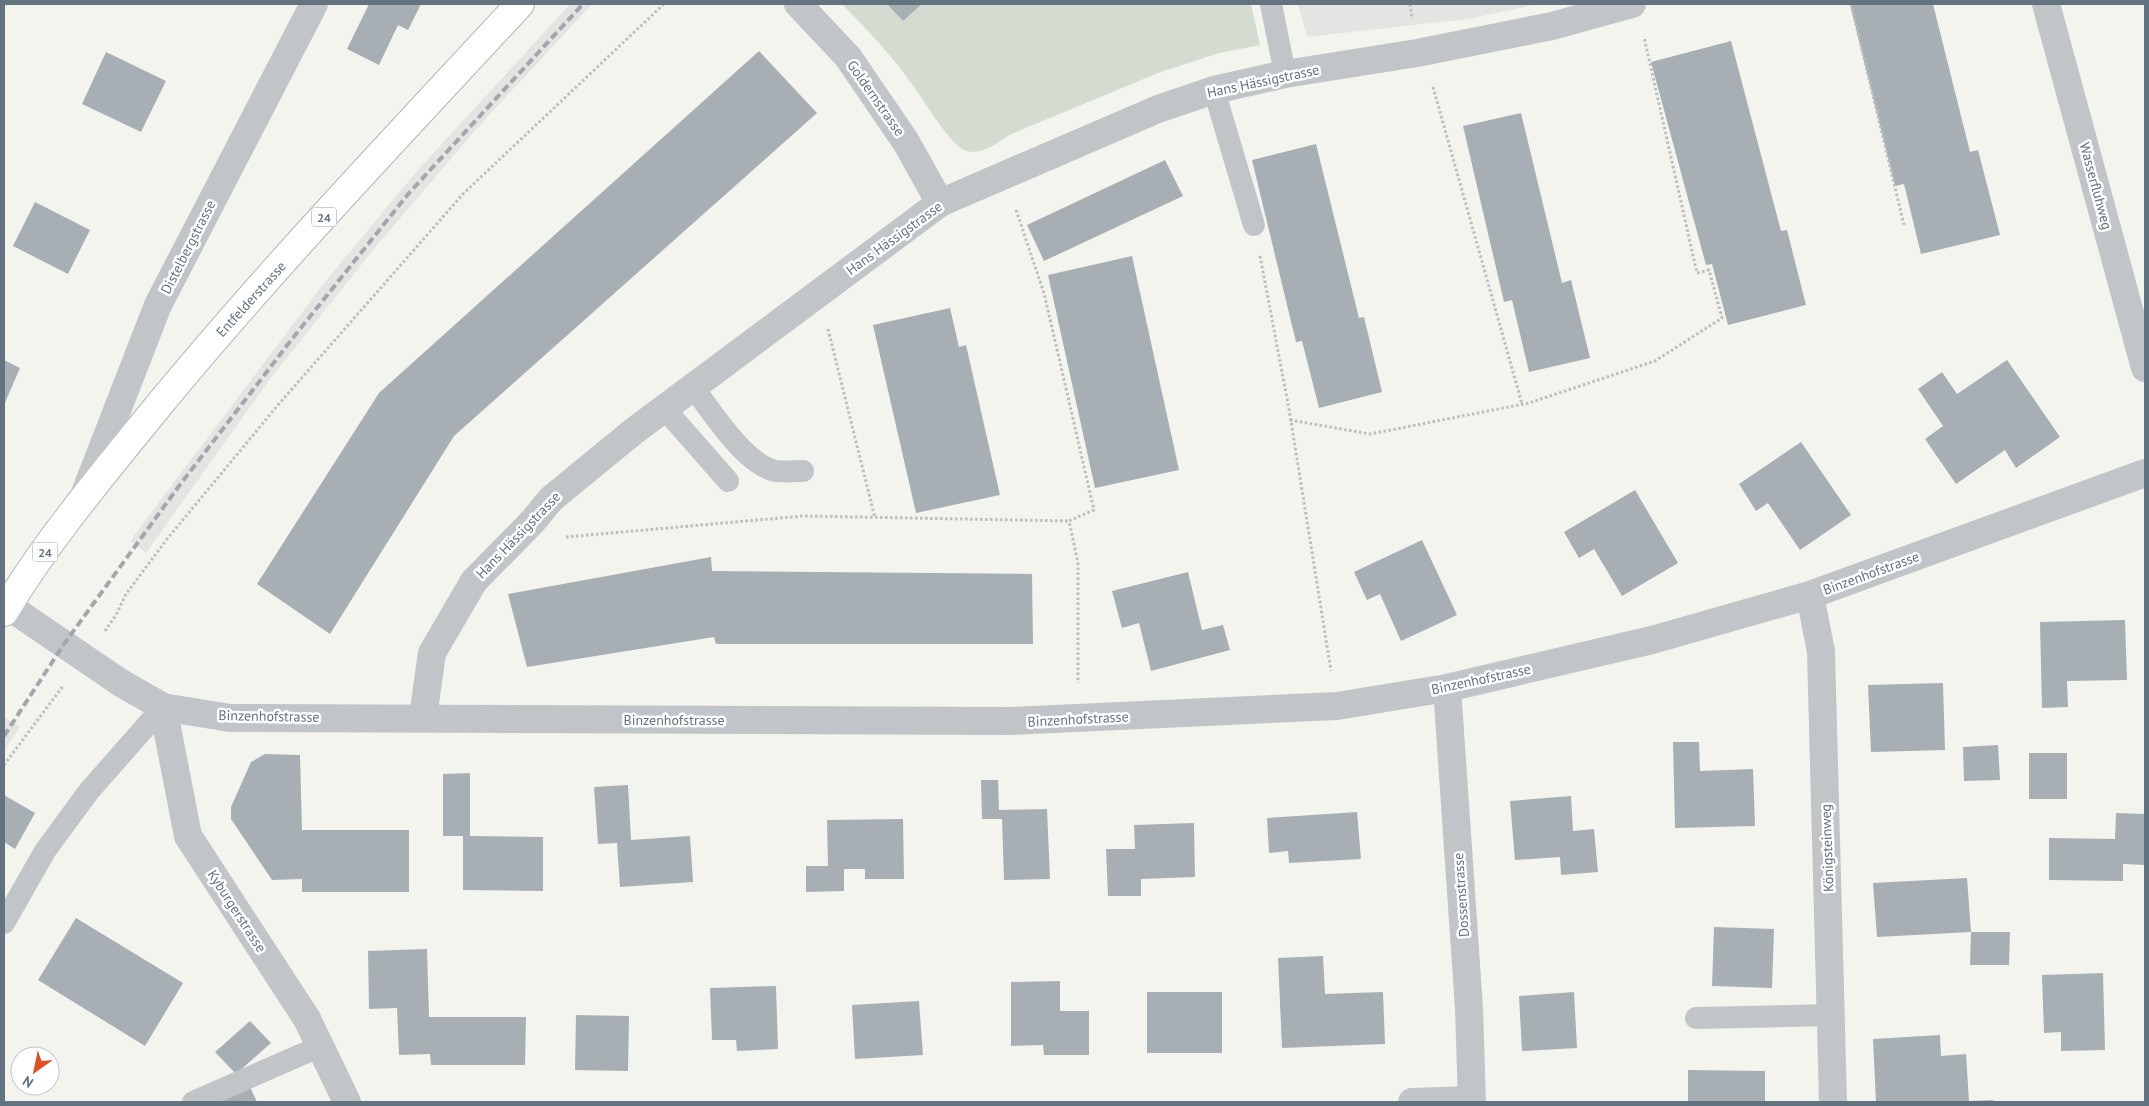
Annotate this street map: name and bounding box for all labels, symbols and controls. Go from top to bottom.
street label: Goldernstrasse [843,57,909,139]
street label: Hans Hässigstrasse [1205,60,1321,102]
street label: Wasserfluhweg [2076,140,2116,232]
street label: Distelbergstrasse [157,197,219,297]
street label: Hans Hässigstrasse [842,197,946,279]
road number: 24 [312,208,336,226]
street label: Entfelderstrasse [212,257,290,341]
street label: Hans Hässigstrasse [472,488,564,582]
road number: 24 [32,542,58,562]
street label: Binzenhofstrasse [1820,547,1922,599]
street label: Binzenhofstrasse [1430,660,1532,698]
street label: Binzenhofstrasse [218,706,320,726]
street label: Binzenhofstrasse [1027,707,1129,731]
street label: Binzenhofstrasse [623,711,725,729]
street label: Königsteinweg [1816,804,1838,892]
street label: Dossenstrasse [1449,852,1473,938]
street label: Kyburgerstrasse [204,866,270,956]
north arrow [10,1046,60,1096]
text: N [19,1072,37,1092]

